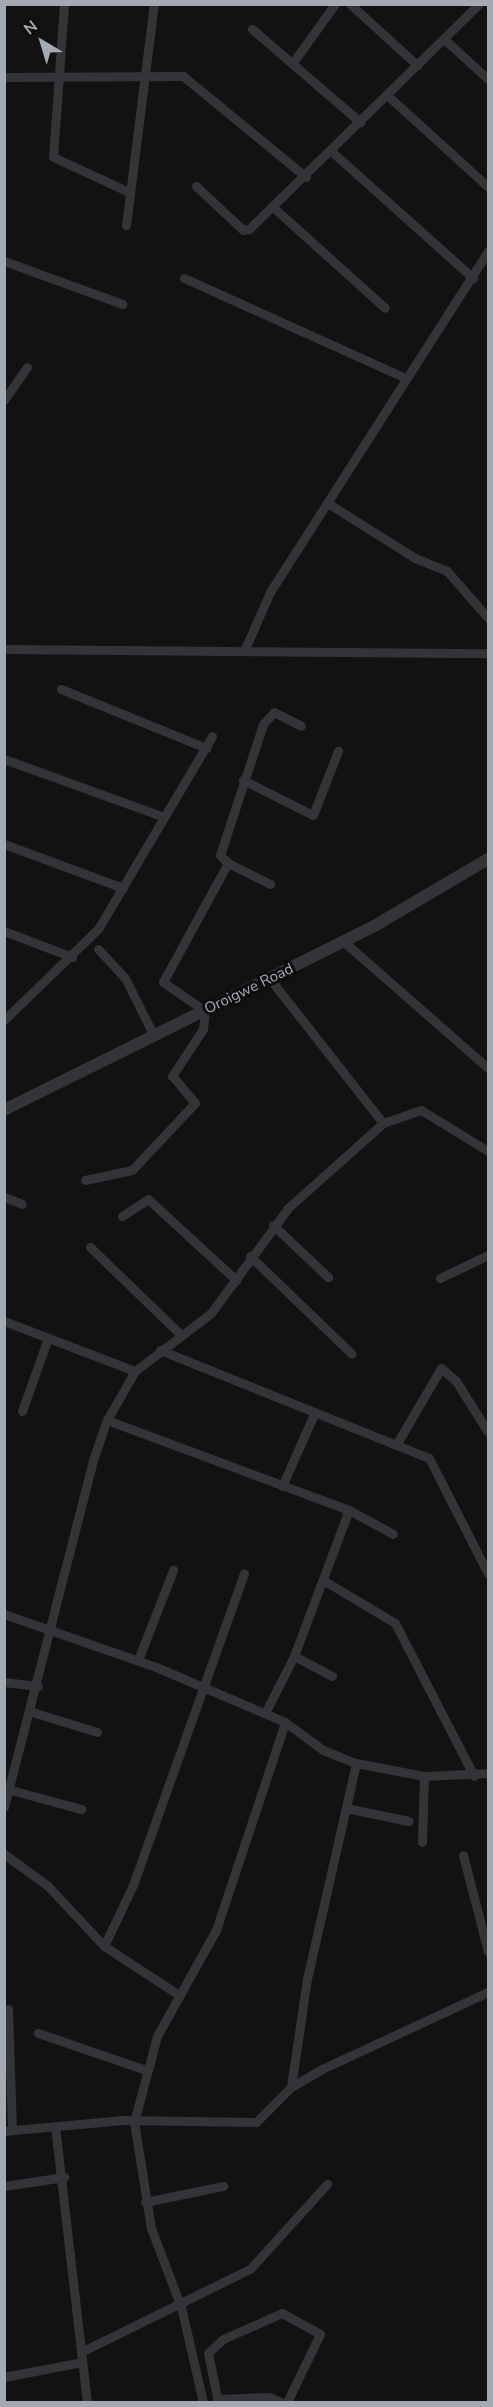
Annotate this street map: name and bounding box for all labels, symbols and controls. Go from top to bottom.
north arrow [12,12,72,72]
text: N [19,15,42,40]
street label: Oroigwe Road [202,960,296,1018]

